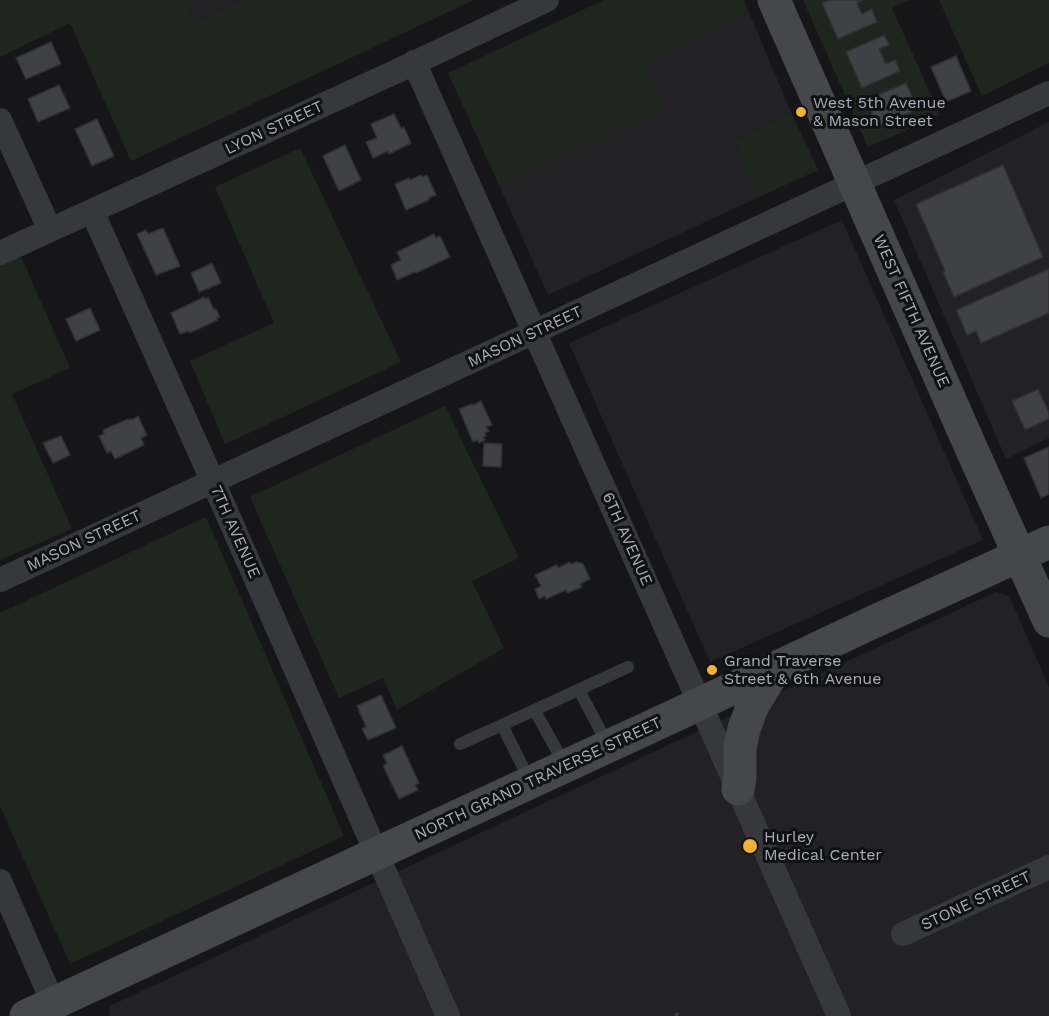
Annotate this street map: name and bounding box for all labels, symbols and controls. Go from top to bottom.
place label: West 5th Avenue & Mason Street [813,93,946,131]
street label: LYON STREET [222,97,326,159]
marker: West 5th Avenue & Mason Street [794,105,808,119]
street label: WEST FIFTH AVENUE [869,232,953,390]
street label: MASON STREET [465,302,585,372]
street label: 7TH AVENUE [206,483,264,581]
street label: 6TH AVENUE [598,489,656,589]
street label: MASON STREET [24,506,144,576]
place label: Grand Traverse Street & 6th Avenue [724,651,881,689]
marker: Grand Traverse Street & 6th Avenue [705,663,719,677]
street label: NORTH GRAND TRAVERSE STREET [412,713,664,845]
place label: Hurley Medical Center [764,827,882,865]
marker: Hurley Medical Center [741,837,759,855]
street label: STONE STREET [918,867,1034,935]

